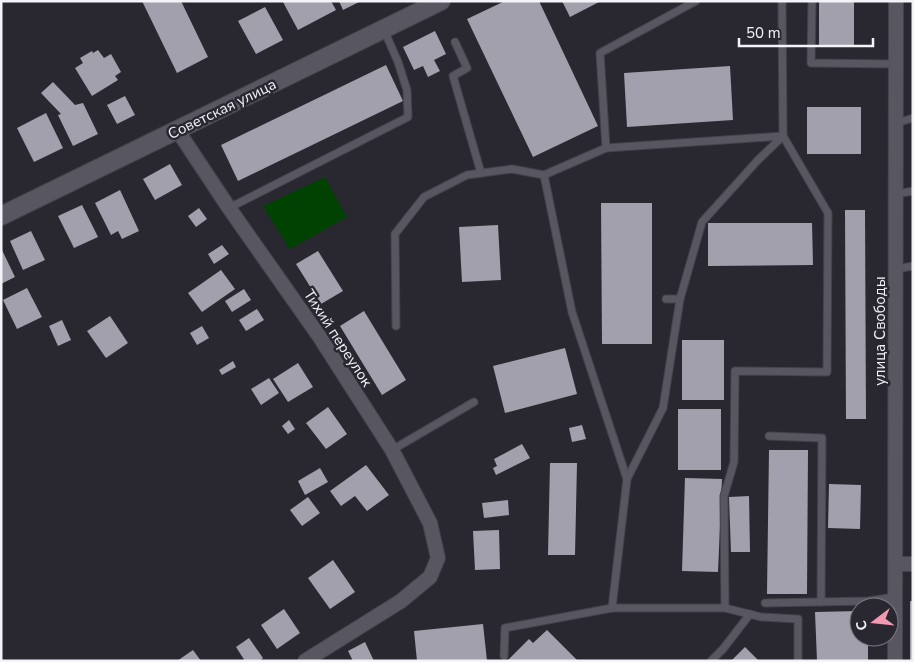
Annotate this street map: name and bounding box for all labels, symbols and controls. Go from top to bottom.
scale bar [739,15,873,47]
text: 50 m [746,23,781,43]
street label: Советская улица [164,74,280,144]
street label: улица Свободы [870,276,890,386]
street label: Тихий переулок [299,285,377,391]
north arrow [849,597,899,647]
text: С [851,618,872,633]

